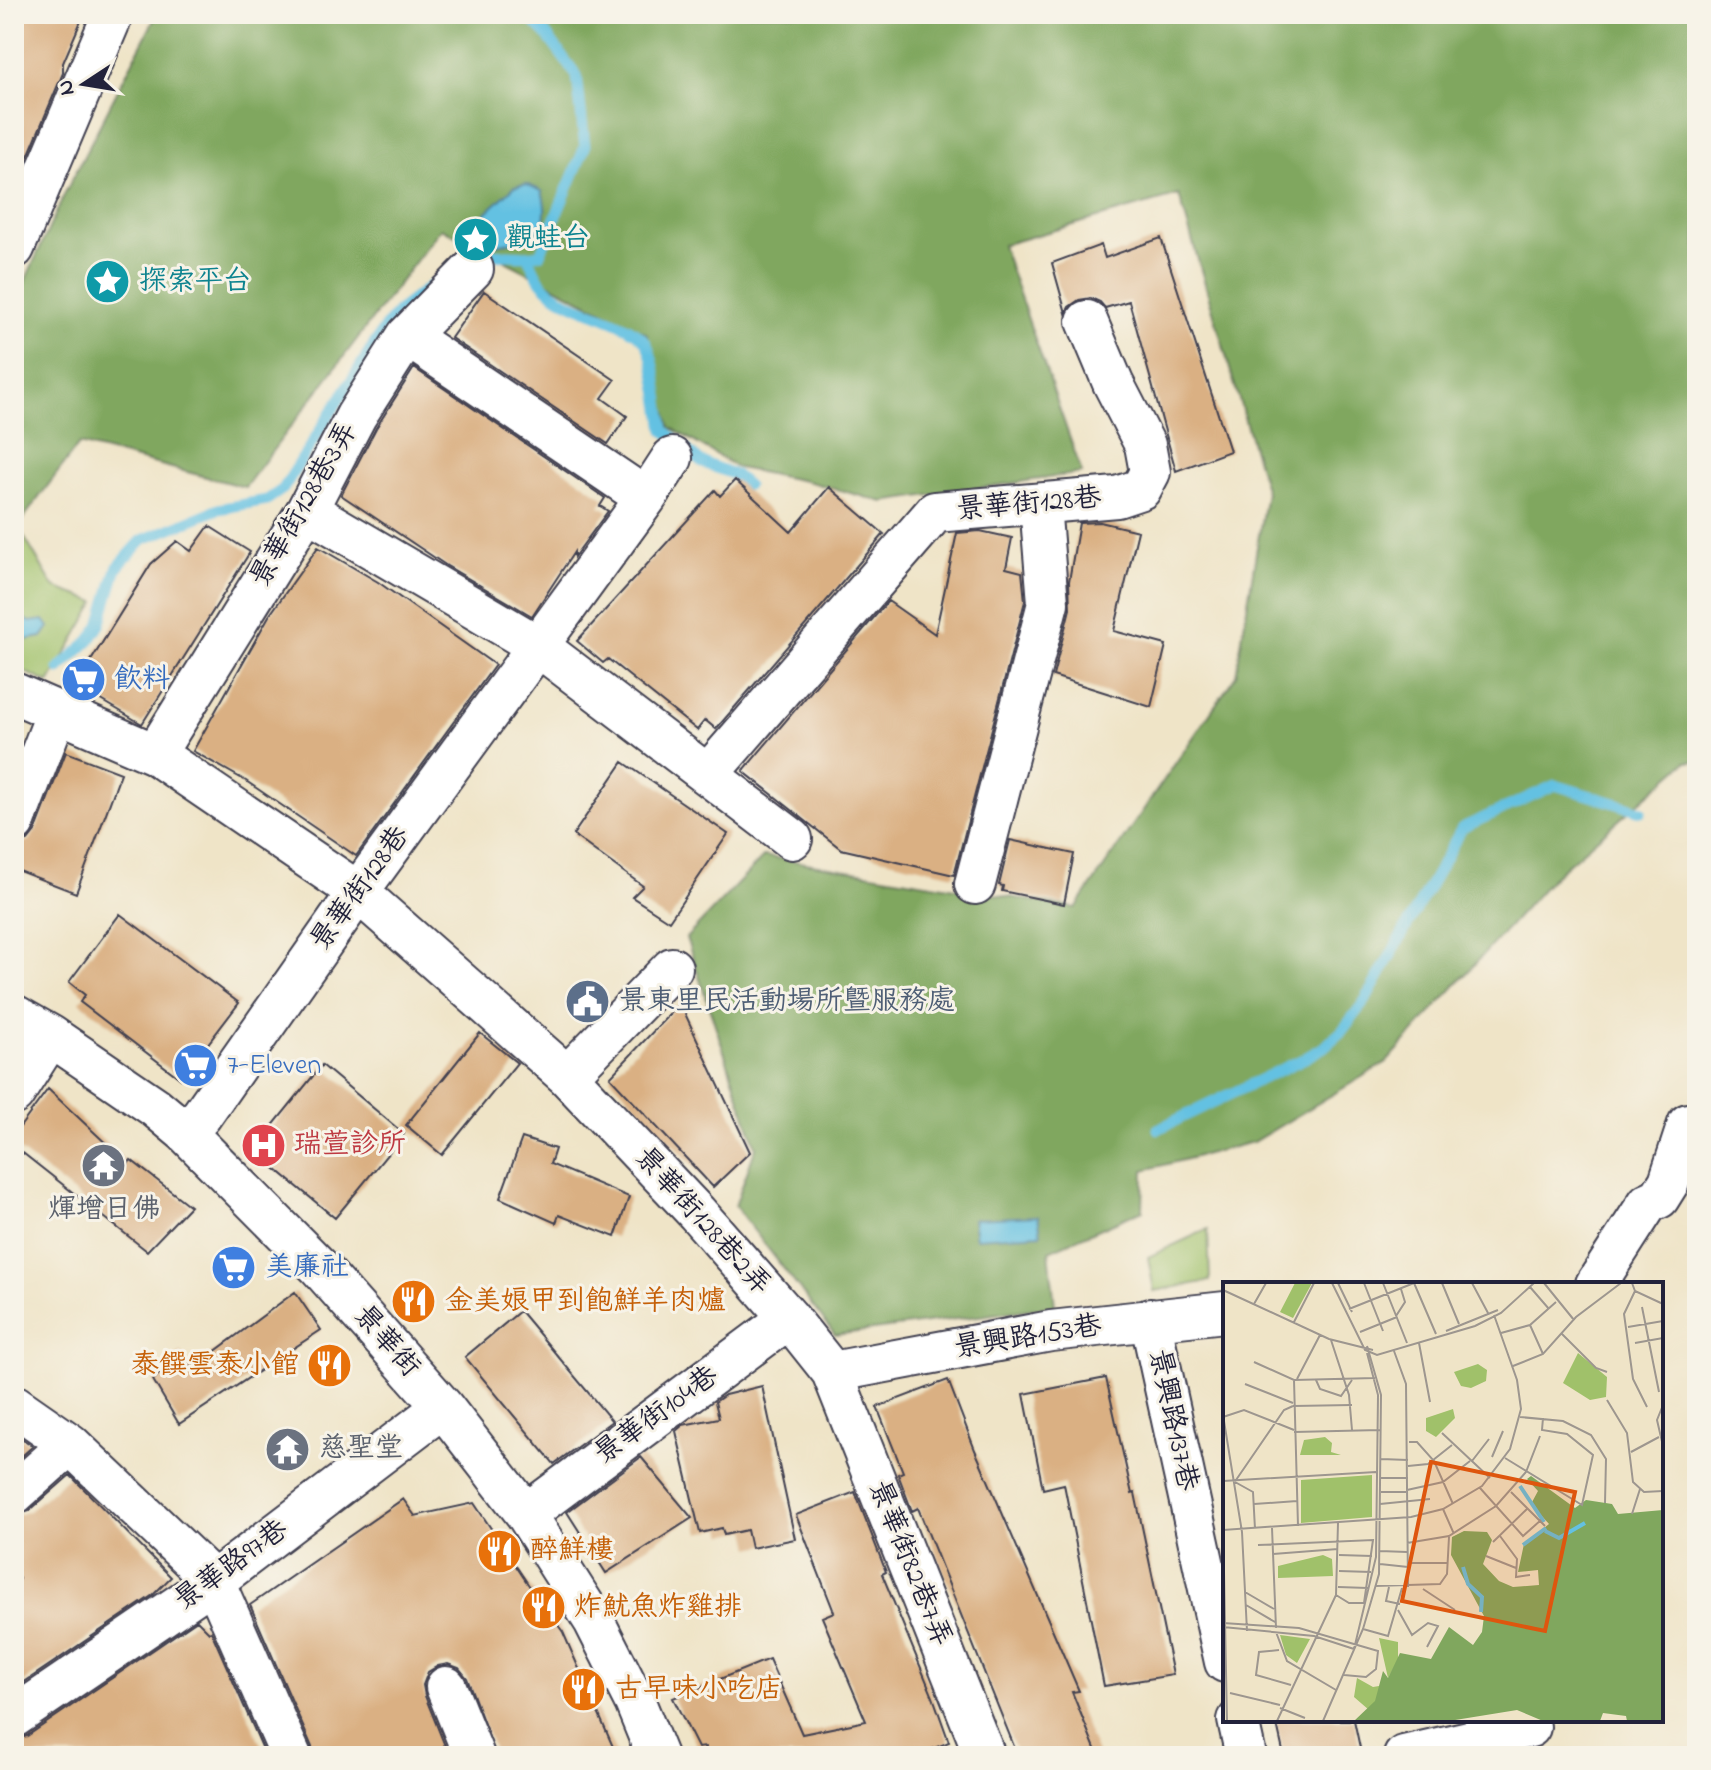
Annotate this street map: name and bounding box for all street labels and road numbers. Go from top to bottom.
street label: 景華街128巷3弄 [241,415,369,595]
street label: 景華街128巷 [955,478,1104,532]
street label: 景華街128巷 [302,817,421,960]
street label: 景華街128巷2弄 [624,1139,780,1305]
street label: 景華街 [343,1297,429,1387]
street label: 景興路153巷 [951,1306,1106,1370]
street label: 景興路137巷 [1137,1345,1207,1496]
street label: 景華街104巷 [586,1356,728,1475]
street label: 景華街82巷7弄 [857,1475,961,1653]
street label: 景華路97巷 [167,1510,298,1621]

